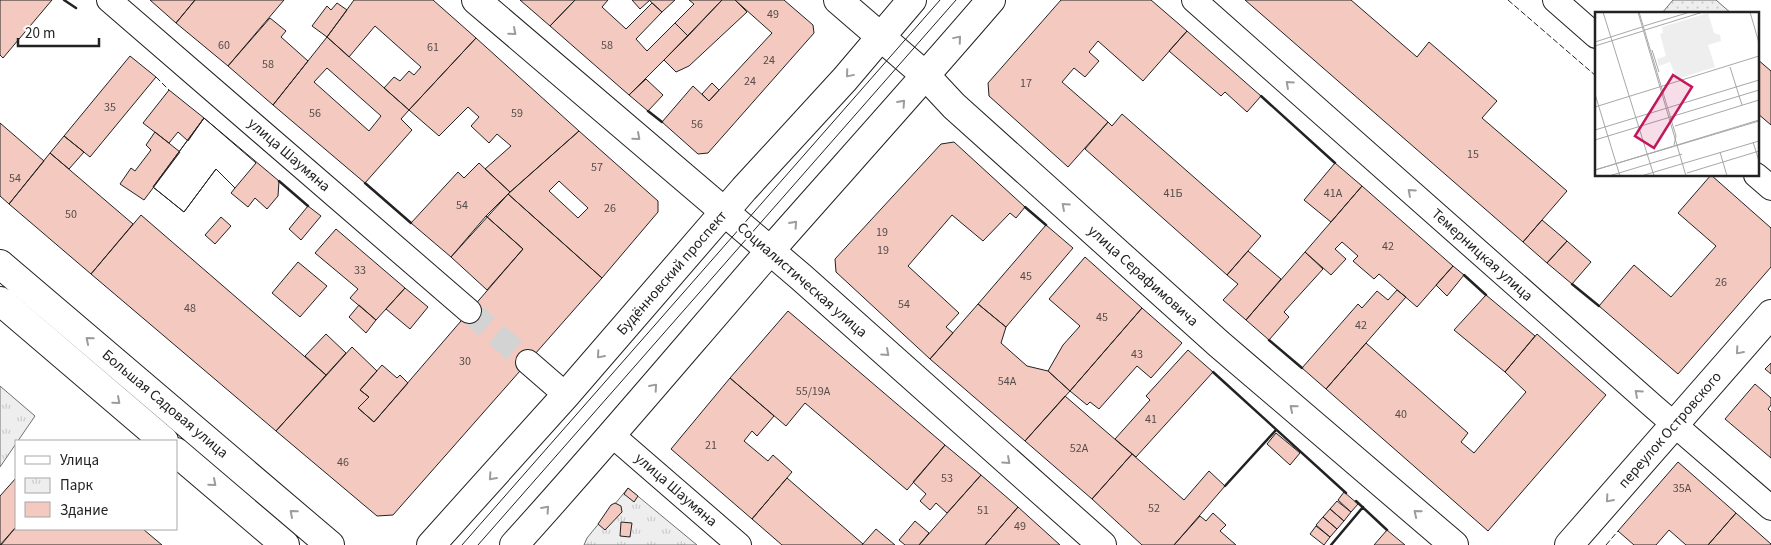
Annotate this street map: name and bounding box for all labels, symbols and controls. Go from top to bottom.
house number: 49 [767,6,779,23]
inset map [1595,12,1758,176]
scale bar [18,15,99,47]
text: 20 m [25,23,55,44]
one-way arrow [507,26,516,34]
one-way arrow [952,36,960,45]
house number: 60 [218,37,230,54]
house number: 58 [601,37,613,54]
house number: 61 [427,39,439,56]
house number: 24 [763,52,775,69]
house number: 58 [262,56,274,73]
one-way arrow [847,68,855,77]
house number: 24 [744,73,756,90]
house number: 17 [1020,75,1032,92]
one-way arrow [1286,81,1295,90]
house number: 35 [104,99,116,116]
one-way arrow [896,99,905,108]
house number: 56 [309,105,321,122]
house number: 59 [511,105,523,122]
street label: улица Шаумяна [243,113,335,197]
house number: 56 [691,116,703,133]
one-way arrow [631,132,640,141]
house number: 15 [1467,146,1479,163]
house number: 57 [591,159,603,176]
house number: 54 [9,170,21,187]
house number: 41Б [1164,185,1182,202]
house number: 41А [1324,185,1343,202]
one-way arrow [1408,189,1417,198]
house number: 54 [456,197,468,214]
house number: 26 [604,200,616,217]
one-way arrow [1062,203,1071,212]
street label: Темерницкая улица [1427,204,1537,306]
house number: 50 [65,206,77,223]
street label: Будённовский проспект [612,206,732,340]
street label: Социалистическая улица [732,217,872,343]
one-way arrow [788,221,797,230]
street label: улица Серафимовича [1083,221,1203,331]
house number: 19 [876,224,888,241]
house number: 42 [1382,238,1394,255]
house number: 19 [877,242,889,259]
house number: 33 [354,262,366,279]
house number: 45 [1020,268,1032,285]
house number: 26 [1715,274,1727,291]
house number: 54 [898,296,910,313]
house number: 48 [184,300,196,317]
house number: 45 [1096,309,1108,326]
house number: 42 [1355,317,1367,334]
one-way arrow [86,337,95,345]
street label: Большая Садовая улица [97,345,233,463]
one-way arrow [1736,345,1745,354]
house number: 43 [1131,346,1143,363]
one-way arrow [880,347,889,356]
one-way arrow [598,349,606,358]
house number: 30 [459,353,471,370]
street label: переулок Островского [1613,367,1727,493]
house number: 54А [998,373,1017,390]
one-way arrow [648,383,657,392]
house number: 55/19А [796,383,831,400]
one-way arrow [1634,389,1643,398]
one-way arrow [111,395,120,404]
one-way arrow [1290,405,1299,414]
house number: 40 [1395,406,1407,423]
house number: 41 [1145,411,1157,428]
house number: 21 [705,437,717,454]
legend [15,440,178,530]
house number: 52А [1070,440,1089,457]
street label: улица Шаумяна [630,448,722,532]
text: Улица [60,450,99,471]
house number: 46 [337,454,349,471]
one-way arrow [1002,455,1011,464]
house number: 53 [941,470,953,487]
one-way arrow [489,471,498,480]
text: Парк [60,475,94,496]
one-way arrow [208,478,217,487]
house number: 35А [1673,480,1692,497]
one-way arrow [1606,494,1615,503]
text: Здание [60,500,108,521]
house number: 52 [1148,500,1160,517]
house number: 51 [977,502,989,519]
one-way arrow [541,505,550,514]
one-way arrow [289,510,298,519]
one-way arrow [1413,510,1422,519]
house number: 49 [1014,518,1026,535]

